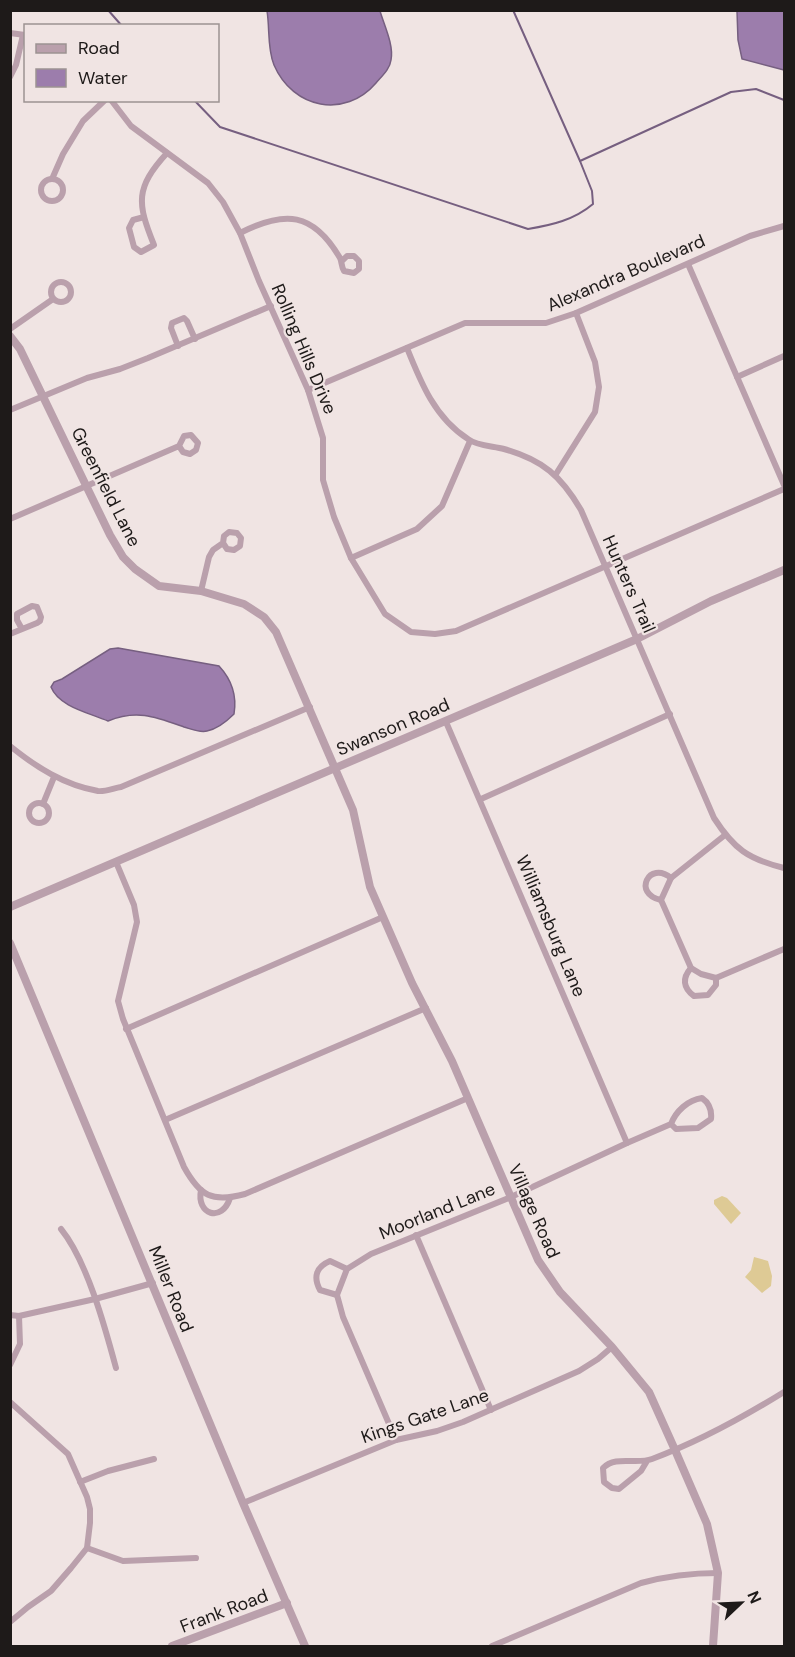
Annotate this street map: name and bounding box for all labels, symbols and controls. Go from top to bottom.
legend [24,24,219,102]
text: Road [78,36,120,60]
text: Water [78,66,128,90]
street label: Alexandra Boulevard [543,229,709,317]
street label: Rolling Hills Drive [266,280,342,418]
street label: Greenfield Lane [66,423,146,551]
street label: Hunters Trail [597,531,661,637]
street label: Swanson Road [333,692,453,762]
street label: Williamsburg Lane [510,852,592,1000]
street label: Village Road [503,1160,565,1262]
street label: Moorland Lane [375,1177,499,1245]
street label: Miller Road [143,1242,199,1336]
street label: Kings Gate Lane [358,1383,492,1449]
north arrow [711,1573,771,1633]
street label: Frank Road [177,1583,271,1639]
text: N [742,1588,766,1607]

